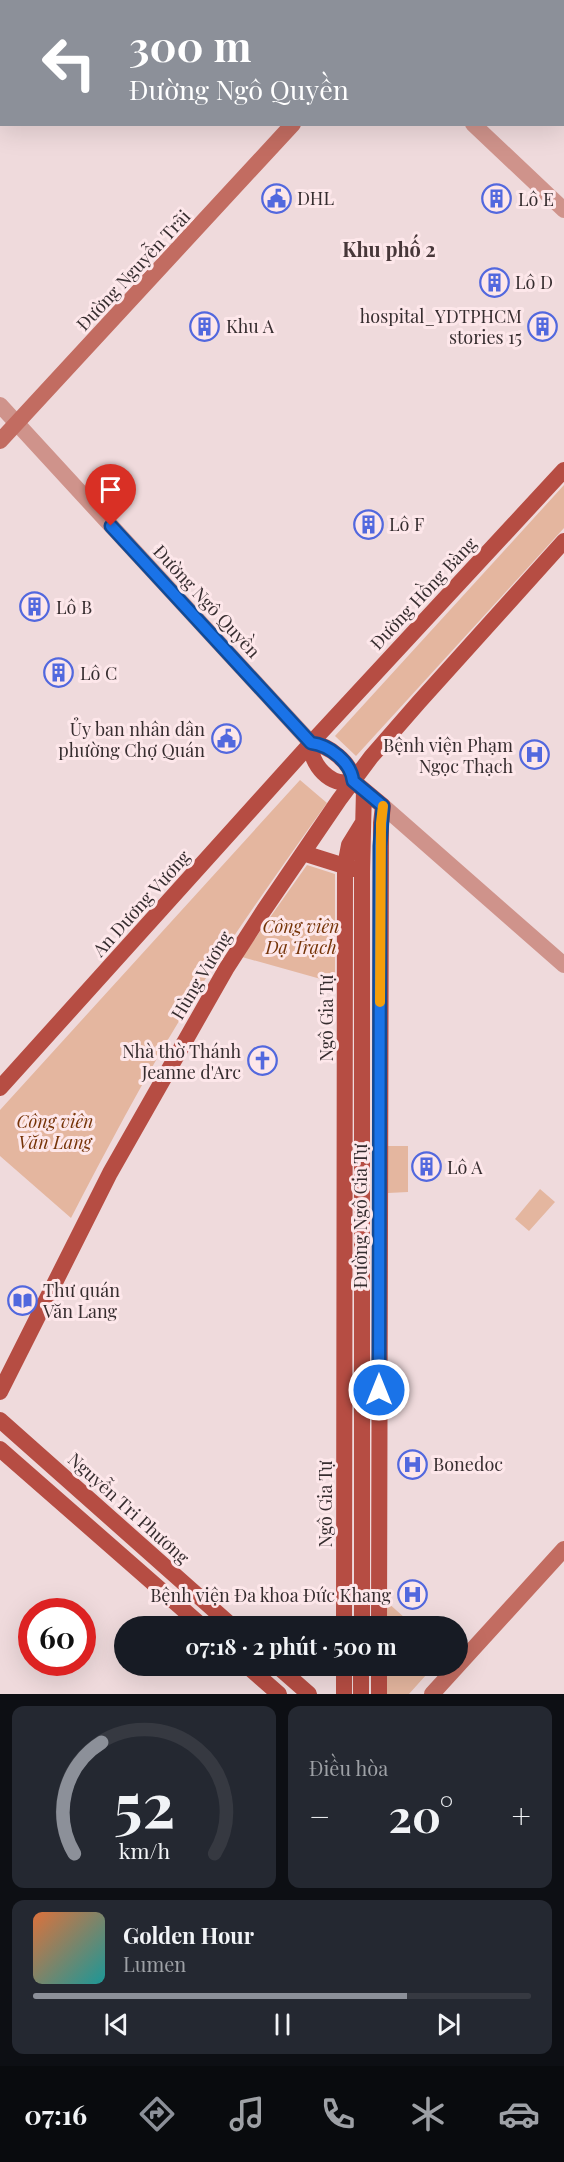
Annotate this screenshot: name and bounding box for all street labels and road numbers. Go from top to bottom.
street label: Đường Nguyễn Trãi [71,205,195,335]
street label: Đường Hồng Bàng [363,530,482,655]
street label: Đường Ngô Quyền [148,538,267,663]
street label: An Dương Vương [86,844,195,962]
street label: Hùng Vương [165,926,237,1024]
street label: Ngô Gia Tự [314,974,338,1062]
street label: Đường Ngô Gia Tự [348,1143,372,1289]
street label: Nguyễn Tri Phương [63,1447,195,1569]
street label: Ngô Gia Tự [313,1460,337,1548]

